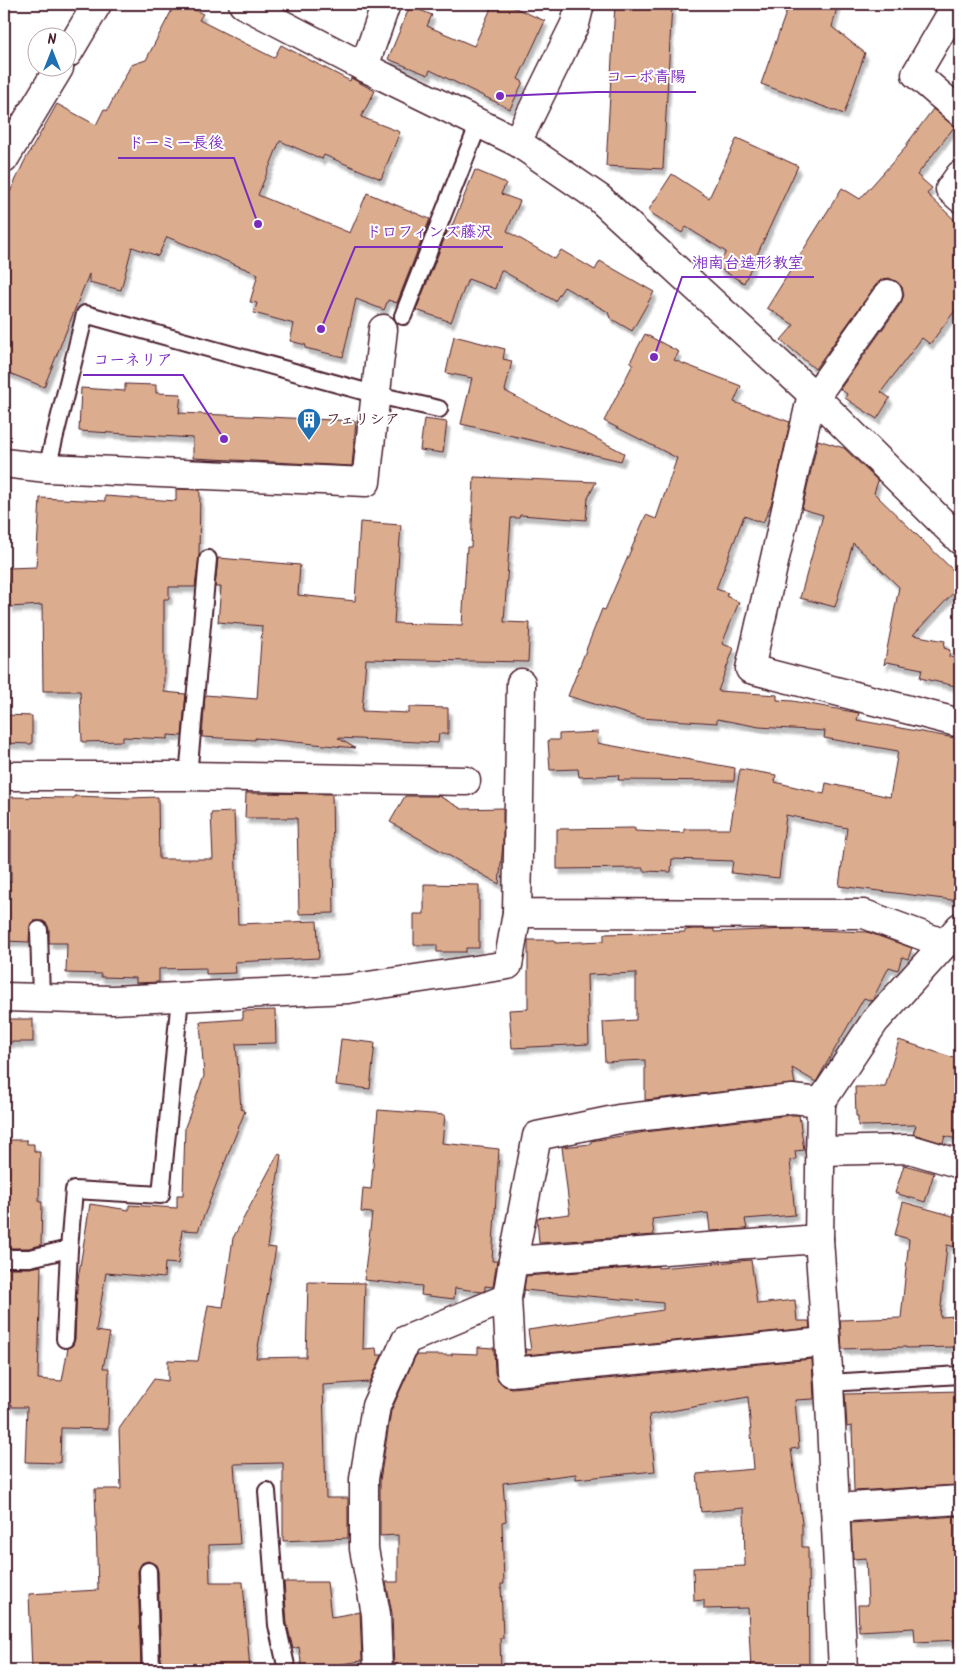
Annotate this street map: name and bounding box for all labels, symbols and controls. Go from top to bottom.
north arrow [28,28,78,78]
text: N [48,29,57,51]
callout: コーポ青陽 [596,61,696,92]
text: コーポ青陽 [606,65,686,90]
callout: ドーミー長後 [118,127,234,158]
text: ドーミー長後 [128,131,224,156]
callout: ドロフィンズ藤沢 [355,216,503,247]
text: ドロフィンズ藤沢 [366,220,492,245]
callout: 湘南台造形教室 [682,246,814,277]
text: 湘南台造形教室 [692,251,804,276]
callout: コーネリア [83,344,183,375]
text: コーネリア [93,348,173,373]
building icon: フェリシア [296,407,322,441]
place label: フェリシア [326,408,400,432]

